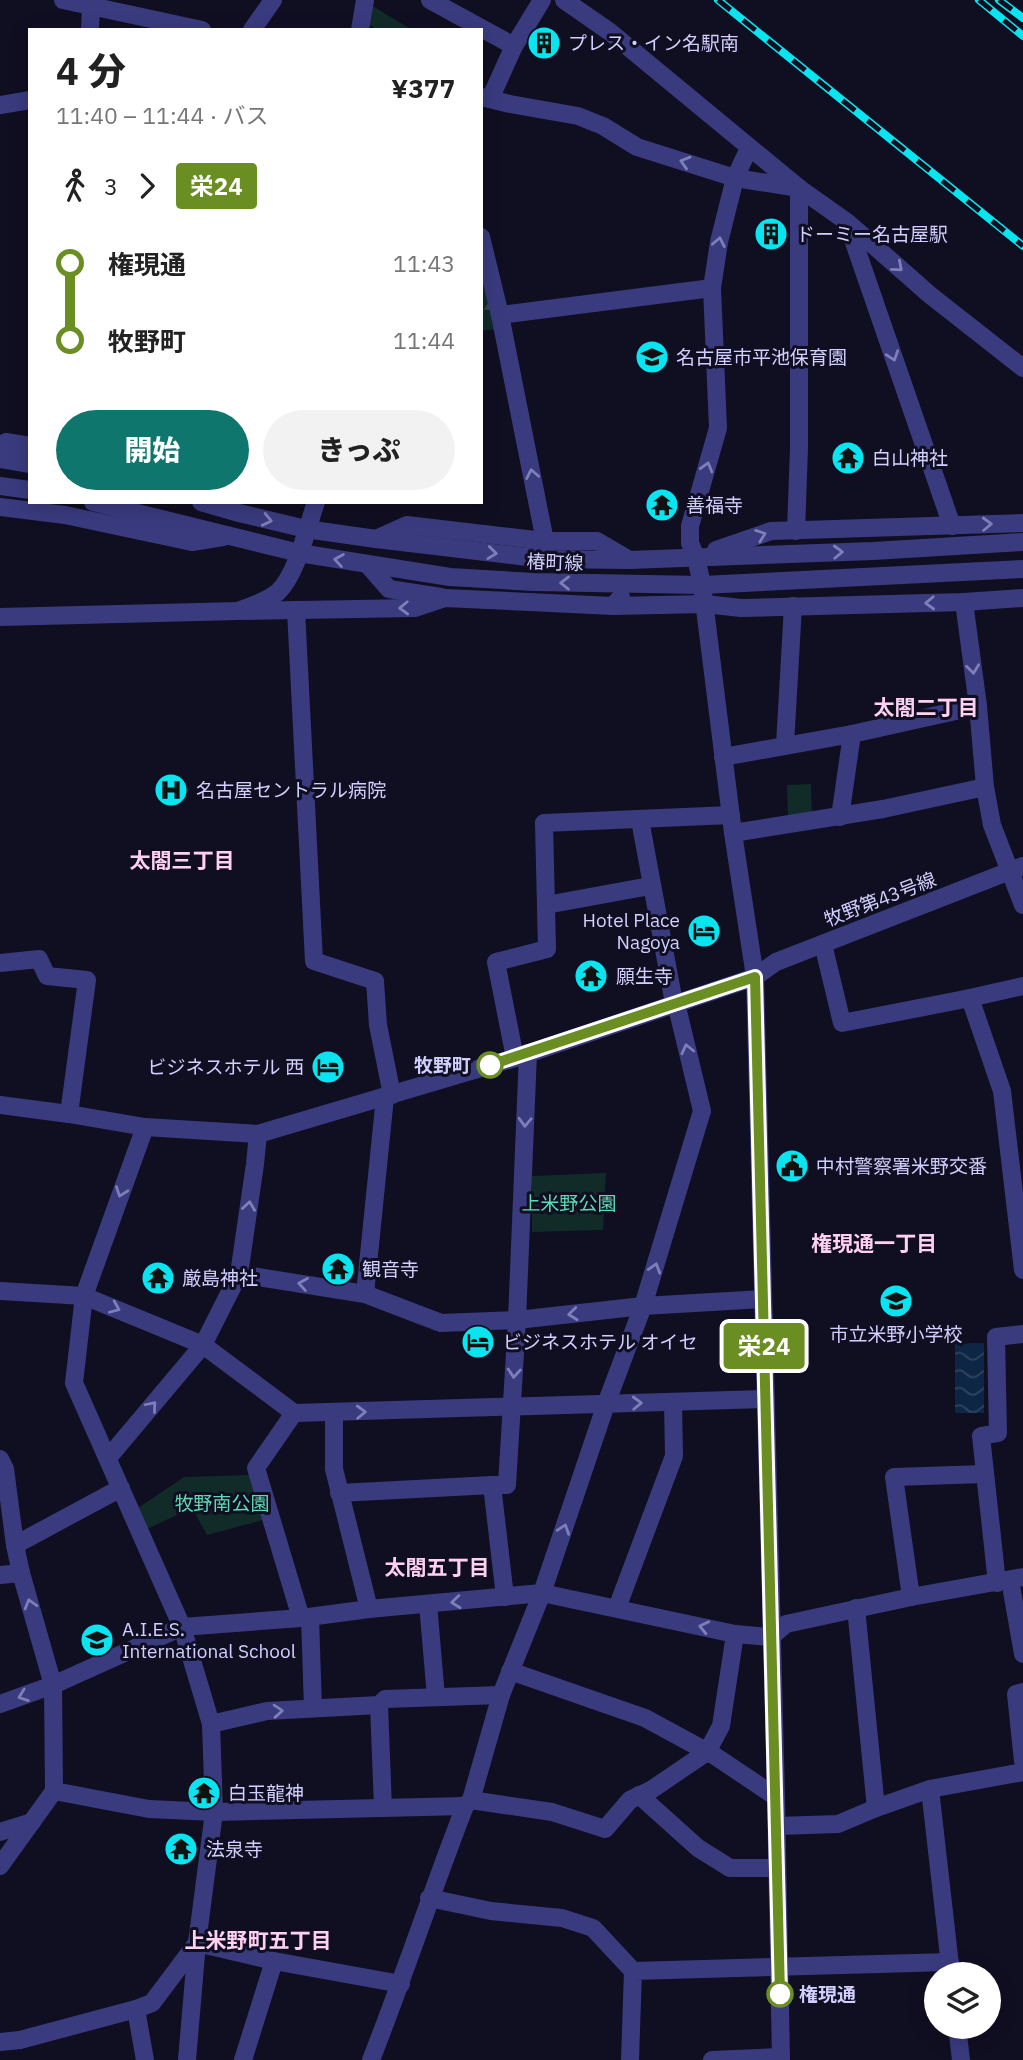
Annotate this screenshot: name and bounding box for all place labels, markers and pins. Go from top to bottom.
building icon: プレス・イン名駅南 [525,24,563,62]
place label: プレス・イン名駅南 [568,31,739,55]
building icon: ドーミー名古屋駅 [752,215,790,253]
place label: ドーミー名古屋駅 [796,222,948,246]
school or university icon: 名古屋市平池保育園 [633,338,671,376]
place label: 名古屋市平池保育園 [676,345,847,369]
temple icon: 白山神社 [829,439,867,477]
place label: 白山神社 [872,446,948,470]
temple icon: 善福寺 [643,486,681,524]
place label: 善福寺 [686,493,743,517]
hospital icon: 名古屋セントラル病院 [152,771,190,809]
place label: 名古屋セントラル病院 [196,778,386,802]
place label: Hotel Place Nagoya [583,908,680,954]
hotel icon: Hotel Place Nagoya [685,912,723,950]
temple icon: 願生寺 [572,957,610,995]
place label: 願生寺 [616,964,673,988]
hotel icon: ビジネスホテル 西 [309,1048,347,1086]
marker: 牧野町 [477,1052,503,1078]
place label: 牧野町 [414,1053,471,1077]
place label: ビジネスホテル 西 [148,1055,304,1079]
public building icon: 中村警察署米野交番 [773,1147,811,1185]
place label: 中村警察署米野交番 [816,1154,987,1178]
temple icon: 観音寺 [319,1250,357,1288]
place label: 観音寺 [362,1257,419,1281]
temple icon: 厳島神社 [139,1259,177,1297]
place label: 厳島神社 [182,1266,258,1290]
school or university icon: 市立米野小学校 [877,1282,915,1320]
place label: 市立米野小学校 [829,1322,963,1346]
hotel icon: ビジネスホテル オイセ [459,1323,497,1361]
place label: ビジネスホテル オイセ [503,1330,698,1354]
place label: A.I.E.S. International School [122,1617,296,1663]
school or university icon: A.I.E.S. International School [78,1621,116,1659]
temple icon: 白玉龍神 [185,1774,223,1812]
place label: 白玉龍神 [228,1781,304,1805]
temple icon: 法泉寺 [162,1830,200,1868]
place label: 法泉寺 [206,1837,263,1861]
marker: 権現通 [767,1981,793,2007]
place label: 権現通 [799,1982,856,2006]

